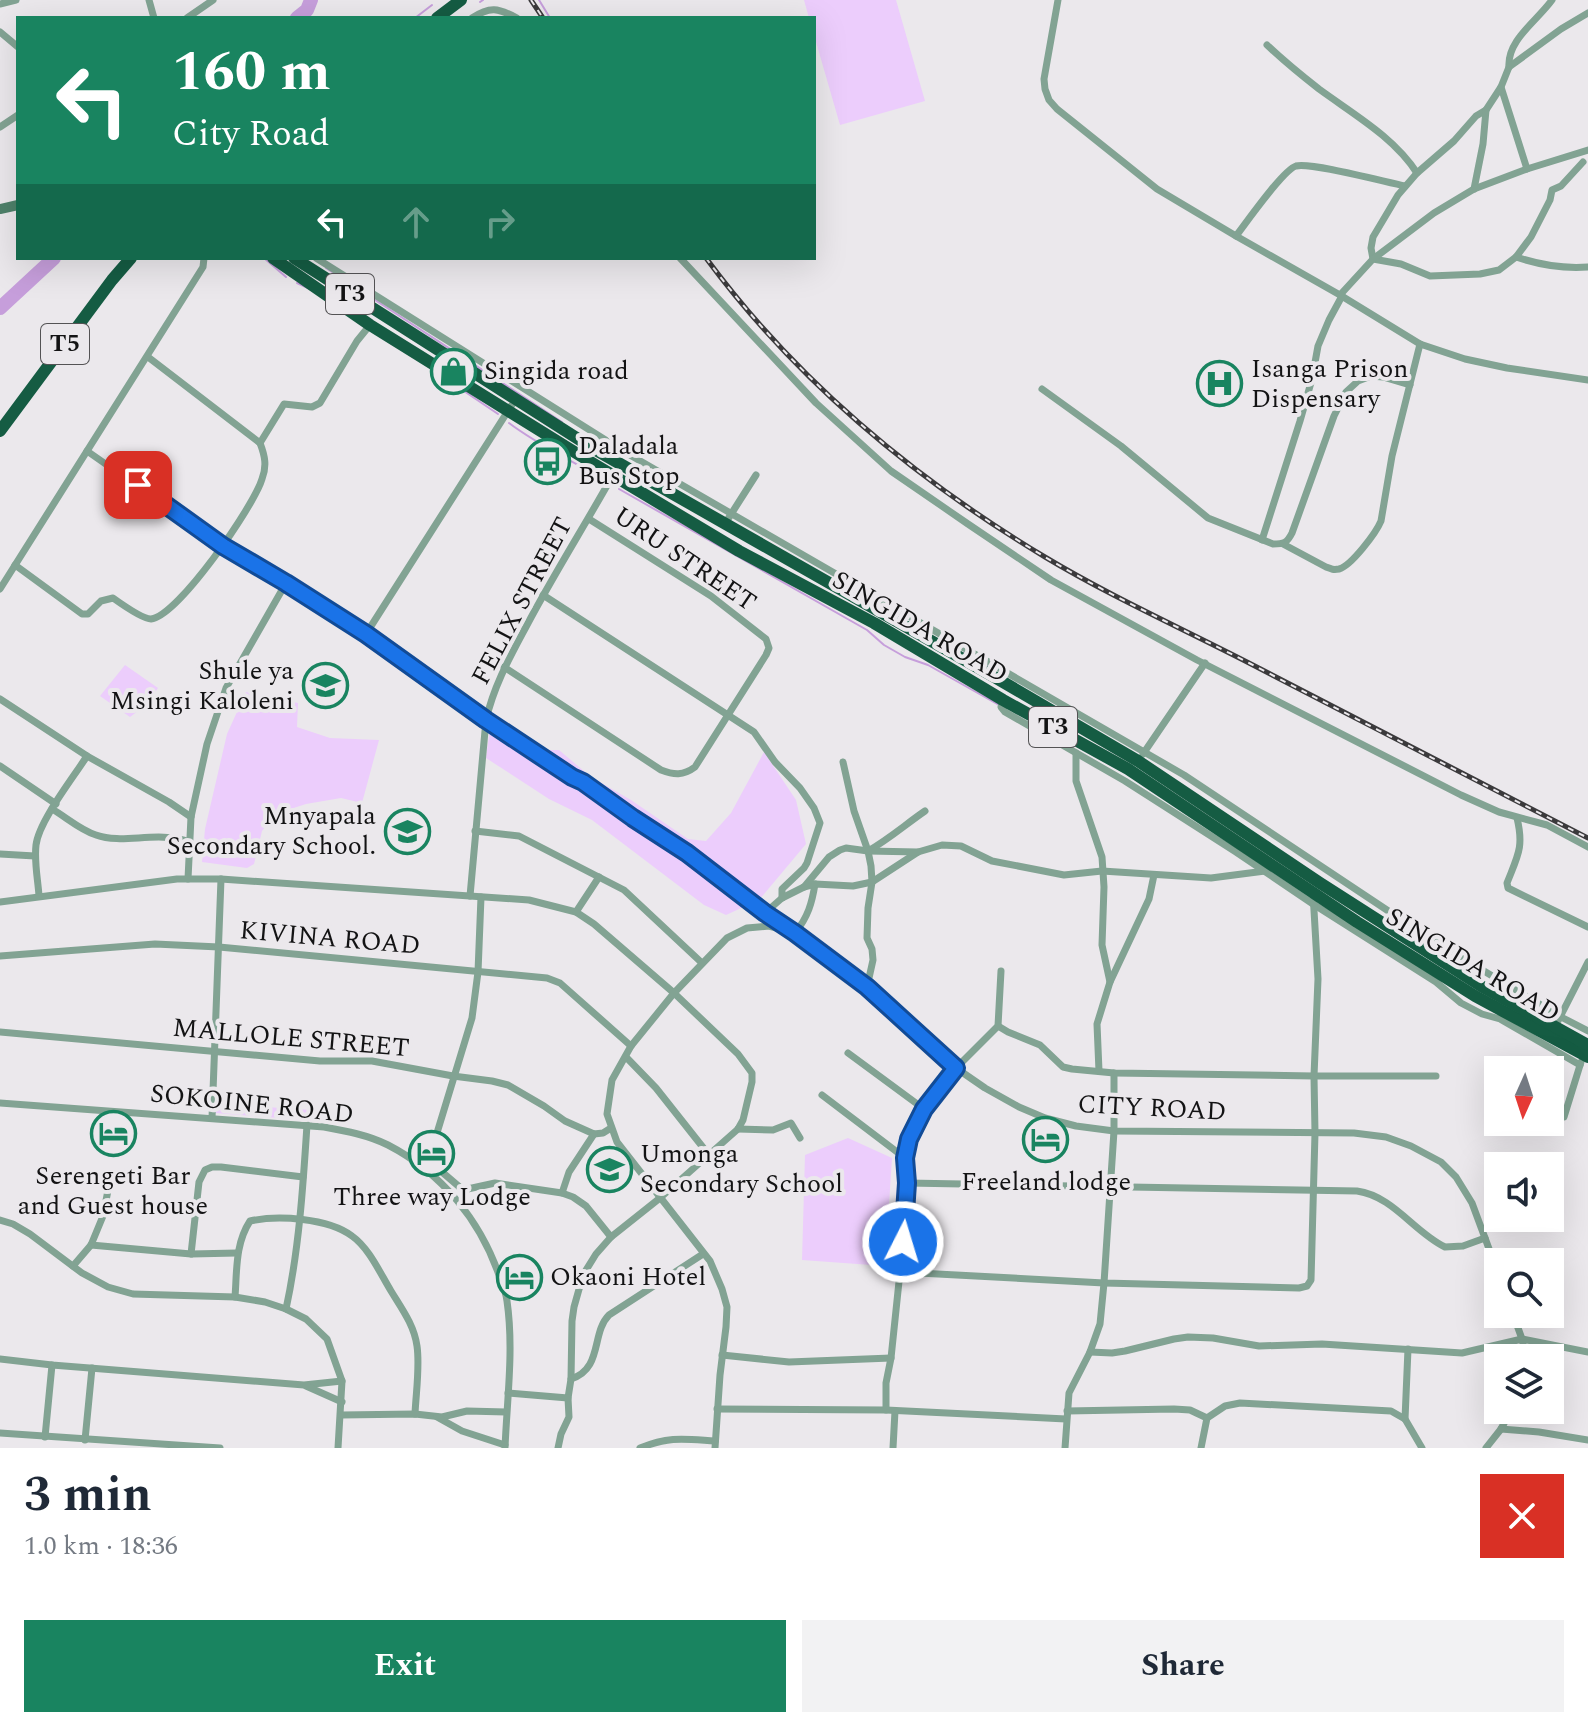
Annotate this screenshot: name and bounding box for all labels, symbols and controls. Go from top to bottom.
text: 160 m [172,30,331,115]
icon: left [40,48,144,152]
text: City Road [172,107,330,162]
icon: left [310,200,354,244]
icon: ahead [394,200,438,244]
icon: right [478,200,522,244]
road number: T3 [326,274,374,314]
road number: T5 [41,324,89,364]
shop icon: Singida road [429,347,477,395]
place label: Isanga Prison Dispensary [1251,349,1408,419]
place label: Singida road [484,351,629,391]
hospital icon: Isanga Prison Dispensary [1196,360,1244,408]
place label: Daladala Bus Stop [578,426,679,496]
bus stop icon: Daladala Bus Stop [523,437,571,485]
pin [104,451,172,519]
icon: arrive [116,463,160,507]
street label: URU STREET [605,496,765,622]
street label: FELIX STREET [461,510,583,692]
street label: SINGIDA ROAD [825,560,1015,694]
place label: Shule ya Msingi Kaloleni [110,651,294,721]
school or university icon: Shule ya Msingi Kaloleni [301,662,349,710]
road number: T3 [1029,707,1077,747]
place label: Mnyapala Secondary School. [167,796,376,866]
school or university icon: Mnyapala Secondary School. [383,807,431,855]
street label: SINGIDA ROAD [1378,897,1568,1033]
street label: KIVINA ROAD [238,910,422,966]
street label: MALLOLE STREET [171,1008,411,1068]
north arrow [1484,1056,1564,1136]
map controls [1484,1056,1564,1424]
street label: SOKOINE ROAD [148,1073,356,1135]
street label: CITY ROAD [1077,1084,1227,1132]
hotel icon: Serengeti Bar and Guest house [89,1109,137,1157]
hotel icon: Freeland lodge [1022,1115,1070,1163]
hotel icon: Three way Lodge [408,1130,456,1178]
place label: Umonga Secondary School [640,1134,843,1204]
school or university icon: Umonga Secondary School [585,1145,633,1193]
button: sound [1484,1152,1564,1232]
place label: Serengeti Bar and Guest house [18,1156,208,1226]
place label: Freeland lodge [961,1162,1131,1202]
place label: Three way Lodge [333,1177,531,1217]
position arrow [861,1200,945,1284]
button: search [1484,1248,1564,1328]
hotel icon: Okaoni Hotel [495,1253,543,1301]
place label: Okaoni Hotel [550,1257,706,1297]
button: layers [1484,1344,1564,1424]
text: 3 min [24,1459,152,1532]
button: close [1480,1474,1564,1558]
text: 1.0 km · 18:36 [24,1526,178,1566]
button: Exit [24,1620,786,1712]
button: Share [802,1620,1564,1712]

